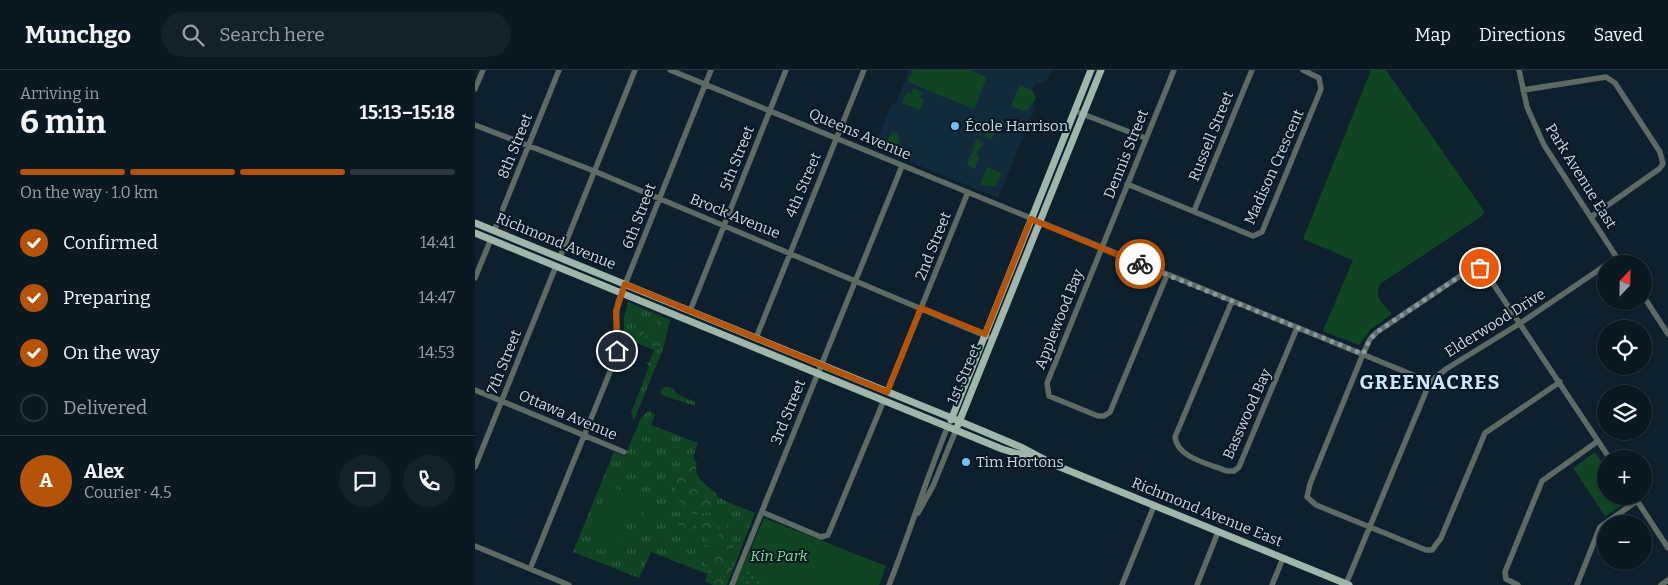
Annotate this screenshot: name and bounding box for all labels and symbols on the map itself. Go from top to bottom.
street label: Russell Street [1185,88,1237,184]
street label: Queens Avenue [806,104,914,164]
street label: Dennis Street [1100,106,1152,201]
street label: Madison Crescent [1240,106,1308,227]
street label: 8th Street [494,110,536,181]
place label: École Harrison [965,117,1069,135]
marker: École Harrison [949,120,961,132]
street label: Park Avenue East [1542,120,1621,232]
street label: 5th Street [716,123,758,193]
street label: 4th Street [781,149,825,220]
street label: 6th Street [618,180,660,251]
street label: Brock Avenue [687,190,783,242]
street label: Richmond Avenue [493,209,619,273]
street label: 2nd Street [911,209,955,283]
courier [1115,239,1165,289]
pin [1459,247,1501,289]
north arrow [1597,255,1653,310]
street label: Applewood Bay [1031,266,1087,372]
street label: Elderwood Drive [1441,285,1549,361]
street label: 7th Street [483,327,525,397]
pin [596,330,638,372]
street label: 1st Street [943,340,985,407]
street label: Basswood Bay [1219,366,1275,462]
district label: GREENACRES [1359,370,1501,394]
street label: 3rd Street [767,376,809,447]
street label: Ottawa Avenue [516,386,620,444]
place label: Tim Hortons [976,453,1064,471]
marker: Tim Hortons [960,456,972,468]
street label: Richmond Avenue East [1129,474,1285,551]
park label: Kin Park [750,547,809,565]

